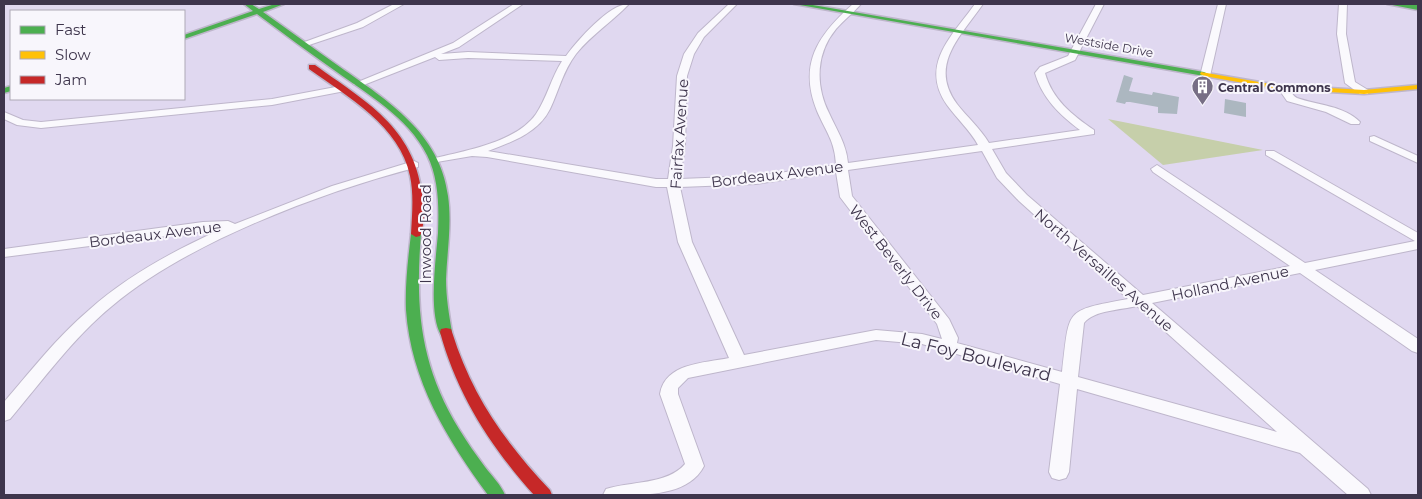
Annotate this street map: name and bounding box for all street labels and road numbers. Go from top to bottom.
street label: Westside Drive [1064,30,1154,60]
street label: Fairfax Avenue [666,78,692,190]
street label: Bordeaux Avenue [710,156,844,192]
street label: Inwood Road [416,184,435,284]
street label: West Beverly Drive [845,201,947,323]
street label: North Versailles Avenue [1031,204,1177,336]
street label: Bordeaux Avenue [88,216,222,252]
street label: Holland Avenue [1170,261,1290,305]
street label: La Foy Boulevard [899,328,1053,386]

